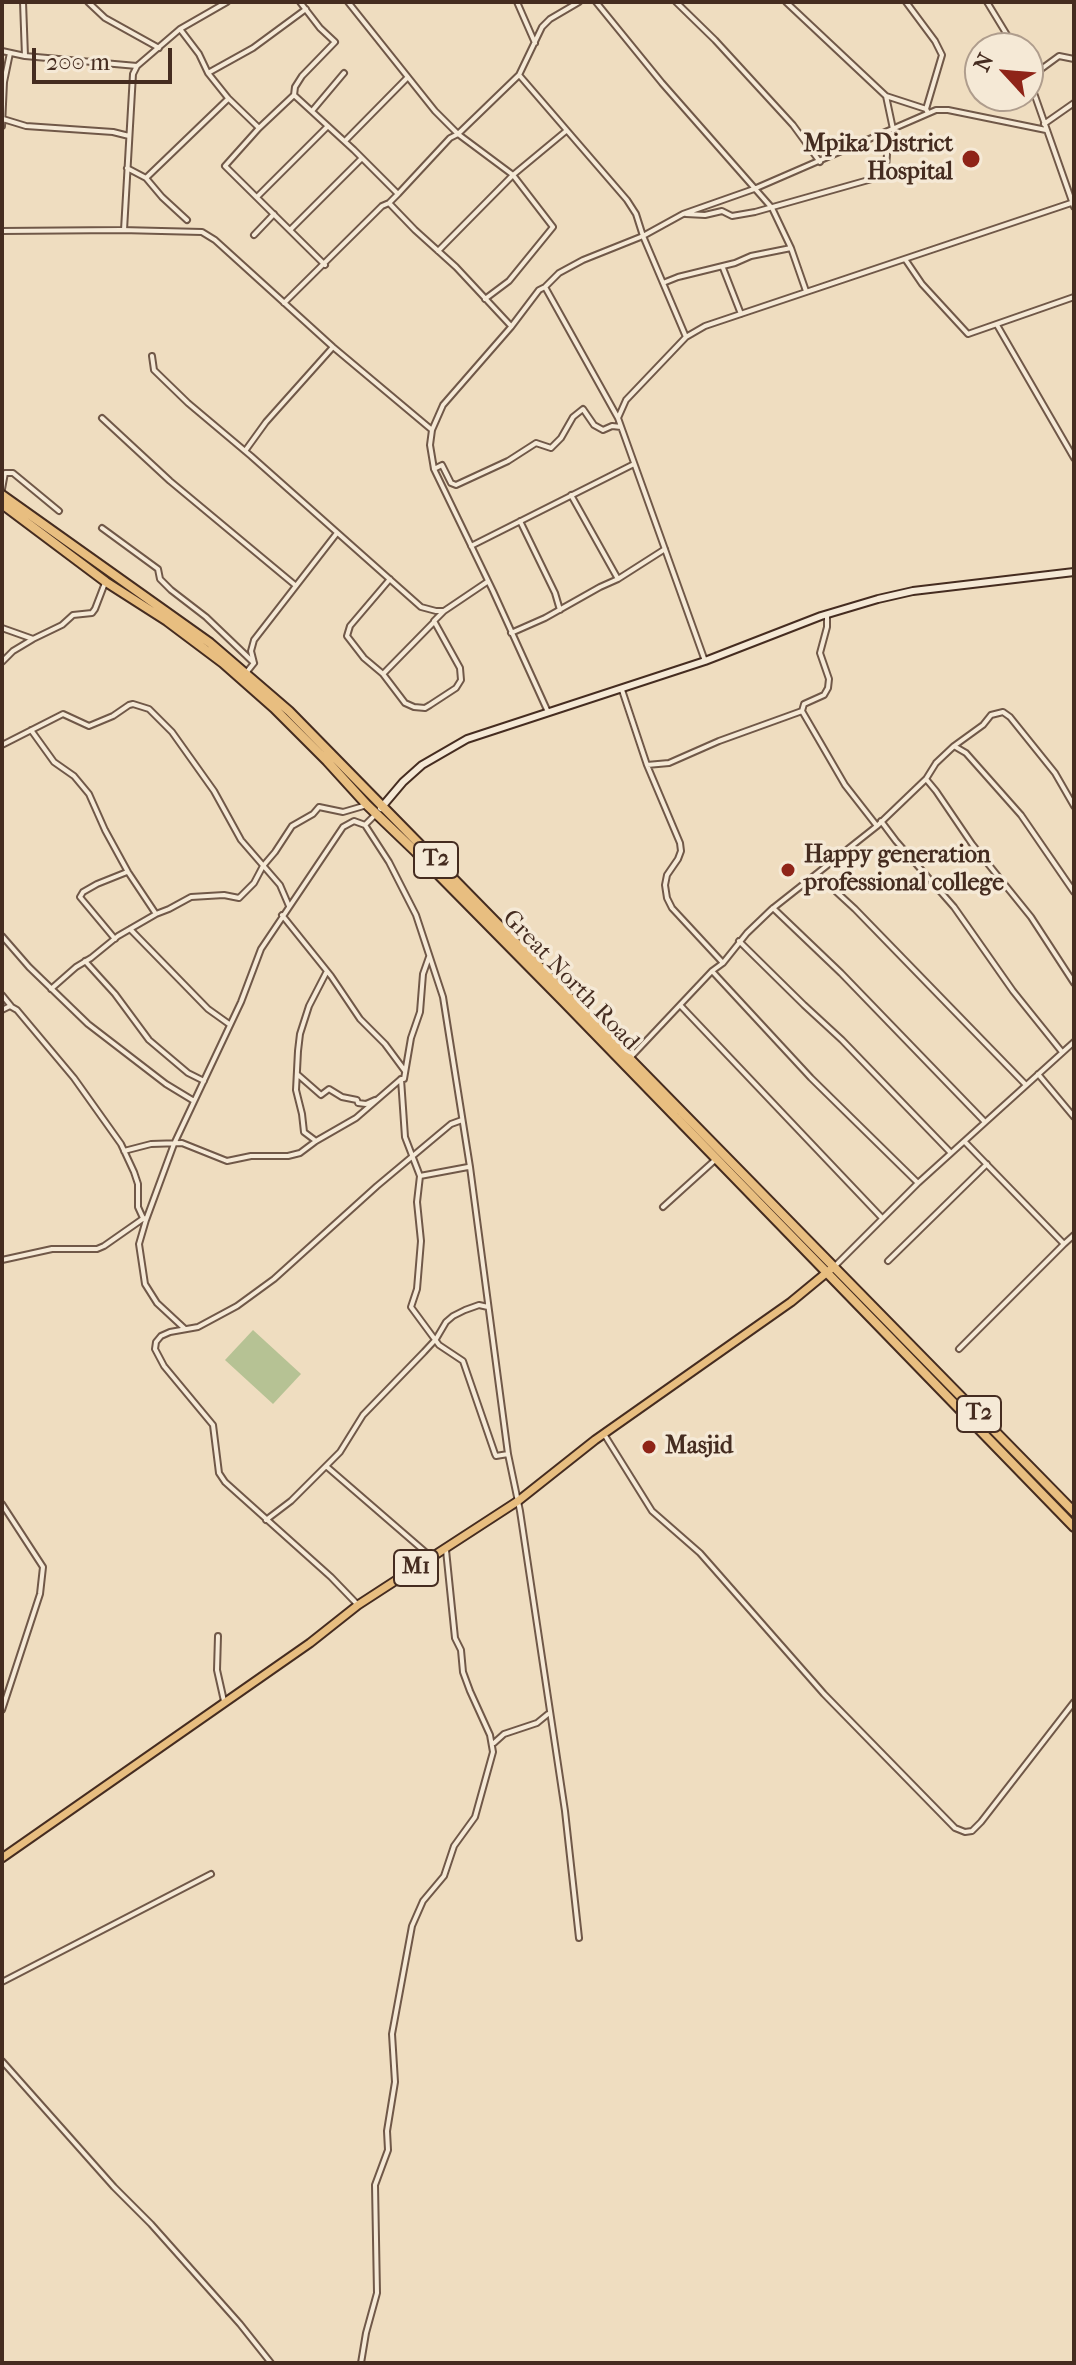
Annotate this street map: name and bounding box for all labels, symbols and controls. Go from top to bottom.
scale bar [36,32,176,82]
north arrow [964,32,1044,112]
text: 200 m [46,48,110,76]
text: N [969,49,1000,76]
place label: Mpika District Hospital [804,131,953,187]
marker: Mpika District Hospital [960,148,982,170]
road number: T2 [414,842,458,878]
place label: Happy generation professional college [804,842,1004,898]
marker: Happy generation professional college [779,861,797,879]
street label: Great North Road [496,905,644,1057]
road number: T2 [957,1396,1001,1432]
place label: Masjid [665,1433,733,1461]
marker: Masjid [640,1438,658,1456]
road number: M1 [394,1550,438,1586]

